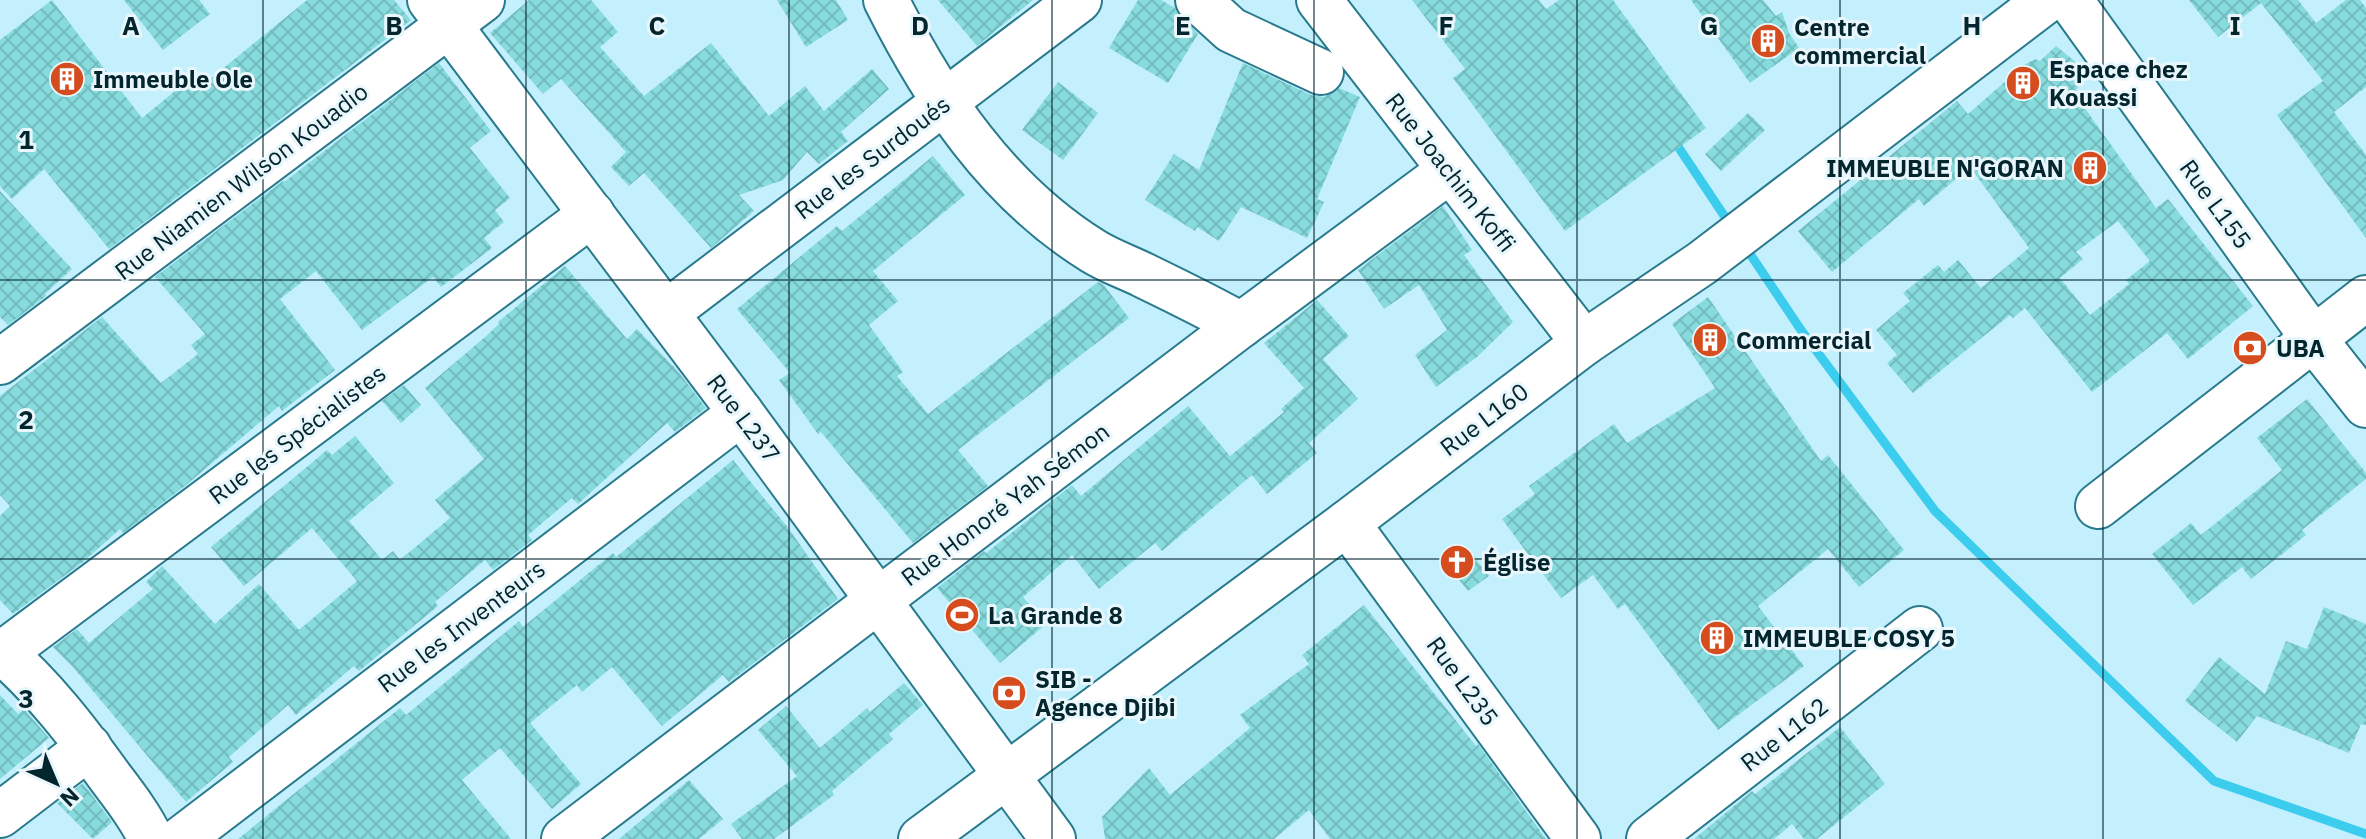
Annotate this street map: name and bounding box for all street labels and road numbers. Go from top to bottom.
street label: Rue Niamien Wilson Kouadio [108,75,374,287]
street label: Rue Joachim Koffi [1379,86,1523,258]
street label: Rue les Surdoués [788,88,956,226]
street label: Rue L155 [2173,153,2259,255]
street label: Rue les Spécialistes [202,357,392,511]
street label: Rue L237 [700,367,788,469]
street label: Rue L160 [1433,375,1535,463]
street label: Rue Honoré Yah Sémon [894,415,1116,593]
street label: Rue les Inventeurs [371,552,551,700]
street label: Rue L235 [1420,630,1506,732]
street label: Rue L162 [1734,690,1834,778]

